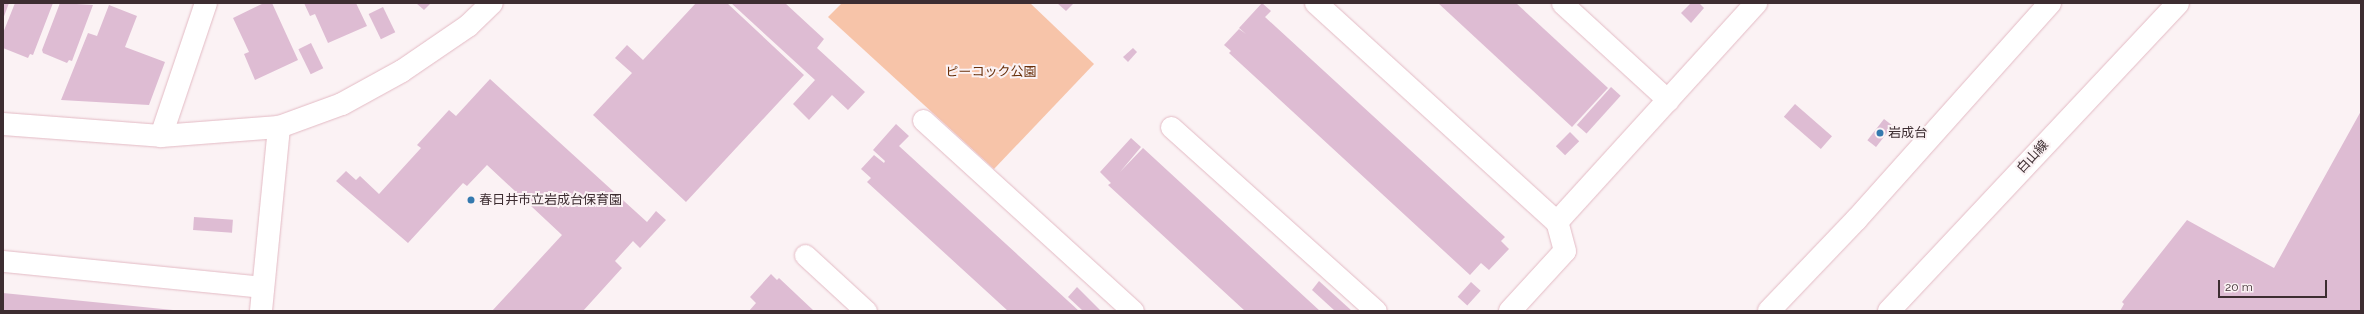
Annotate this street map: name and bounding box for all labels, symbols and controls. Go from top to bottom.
park label: ピーコック公園 [946,64,1036,80]
place label: 岩成台 [1888,125,1927,141]
marker: 岩成台 [1875,128,1885,138]
street label: 白山線 [2014,137,2052,177]
place label: 春日井市立岩成台保育園 [479,192,622,208]
marker: 春日井市立岩成台保育園 [466,195,476,205]
scale bar [2220,272,2329,298]
text: 20 m [2225,280,2253,294]

